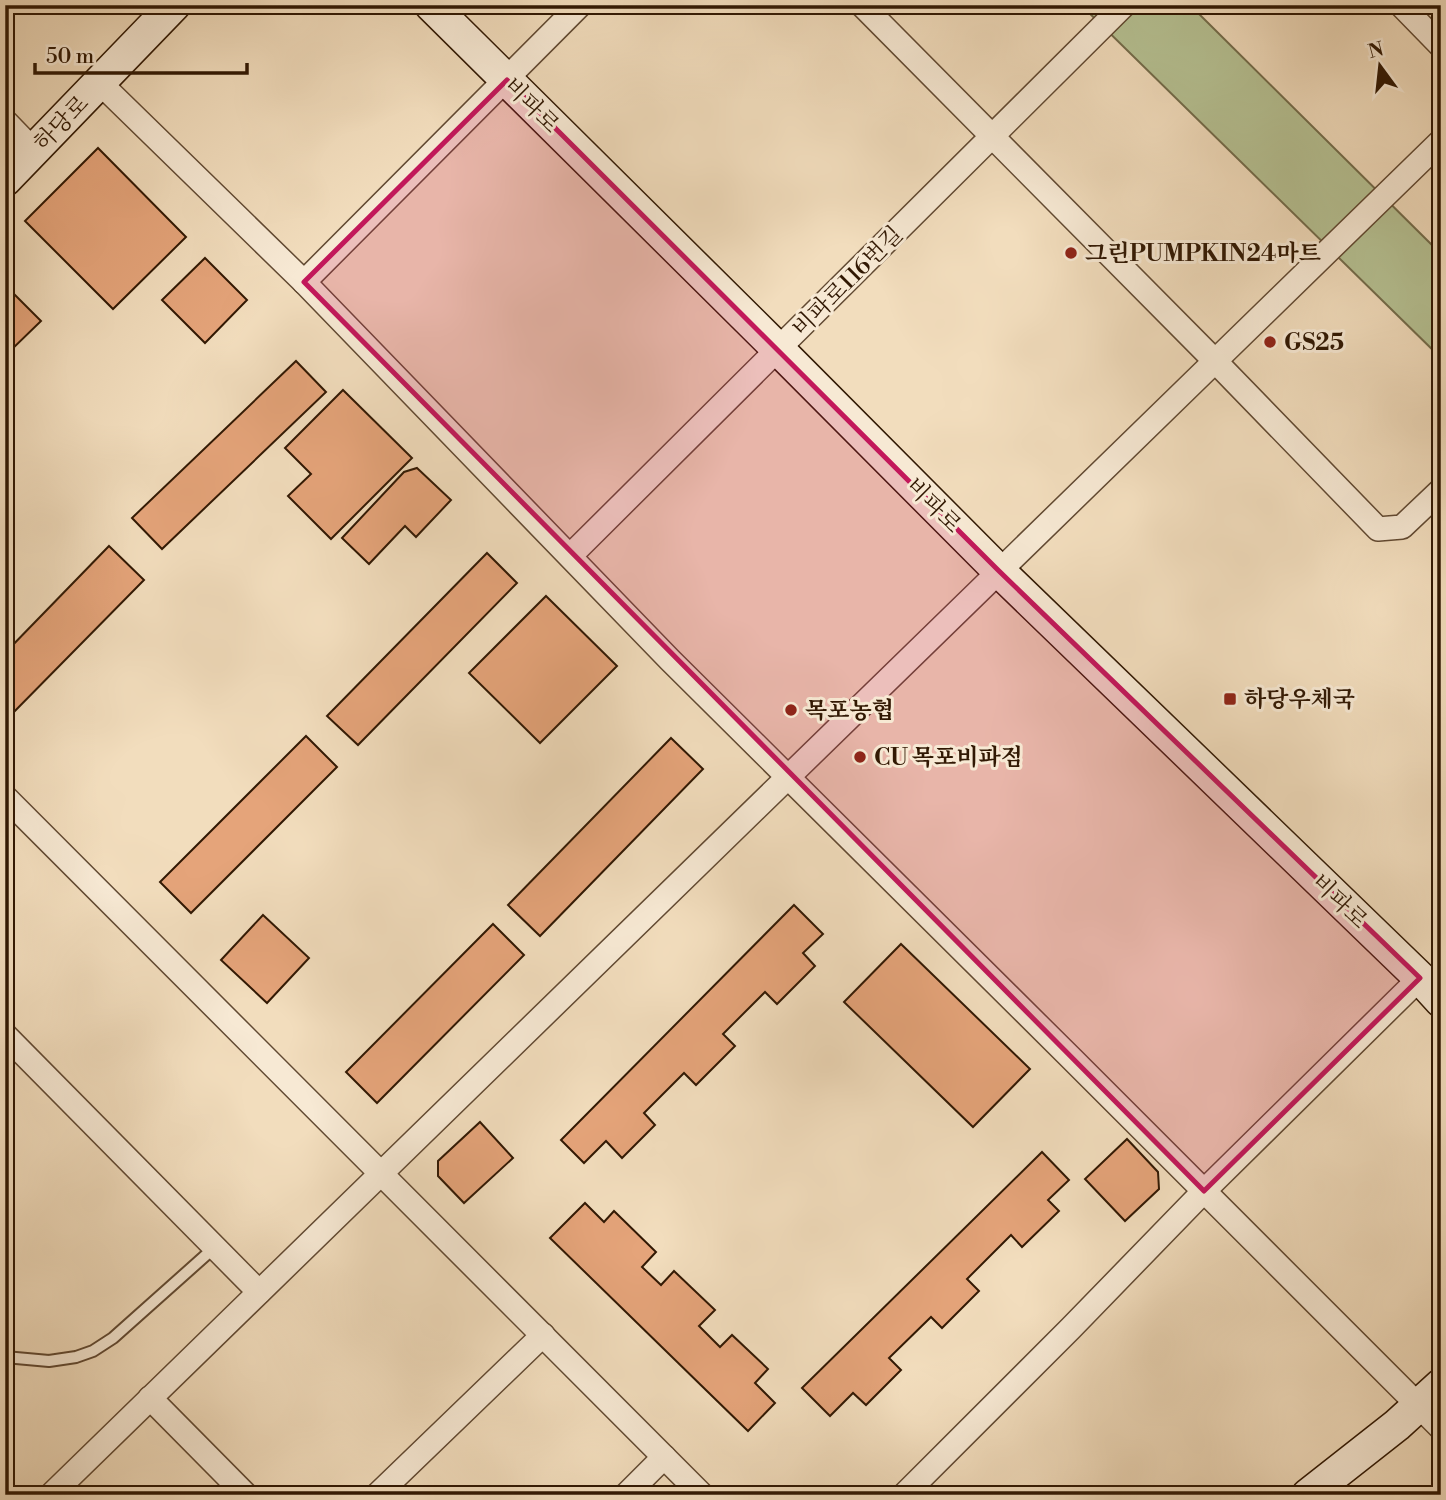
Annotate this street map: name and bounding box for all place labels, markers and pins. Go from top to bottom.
place label: 그린PUMPKIN24마트 [1085,240,1321,268]
marker: 그린PUMPKIN24마트 [1063,245,1079,261]
place label: GS25 [1284,329,1344,357]
marker: GS25 [1262,334,1278,350]
place label: 하당우체국 [1244,686,1355,714]
marker: 하당우체국 [1222,691,1238,707]
place label: 목포농협 [805,697,894,725]
marker: 목포농협 [783,702,799,718]
place label: CU 목포비파점 [874,744,1023,772]
marker: CU 목포비파점 [852,749,868,765]

